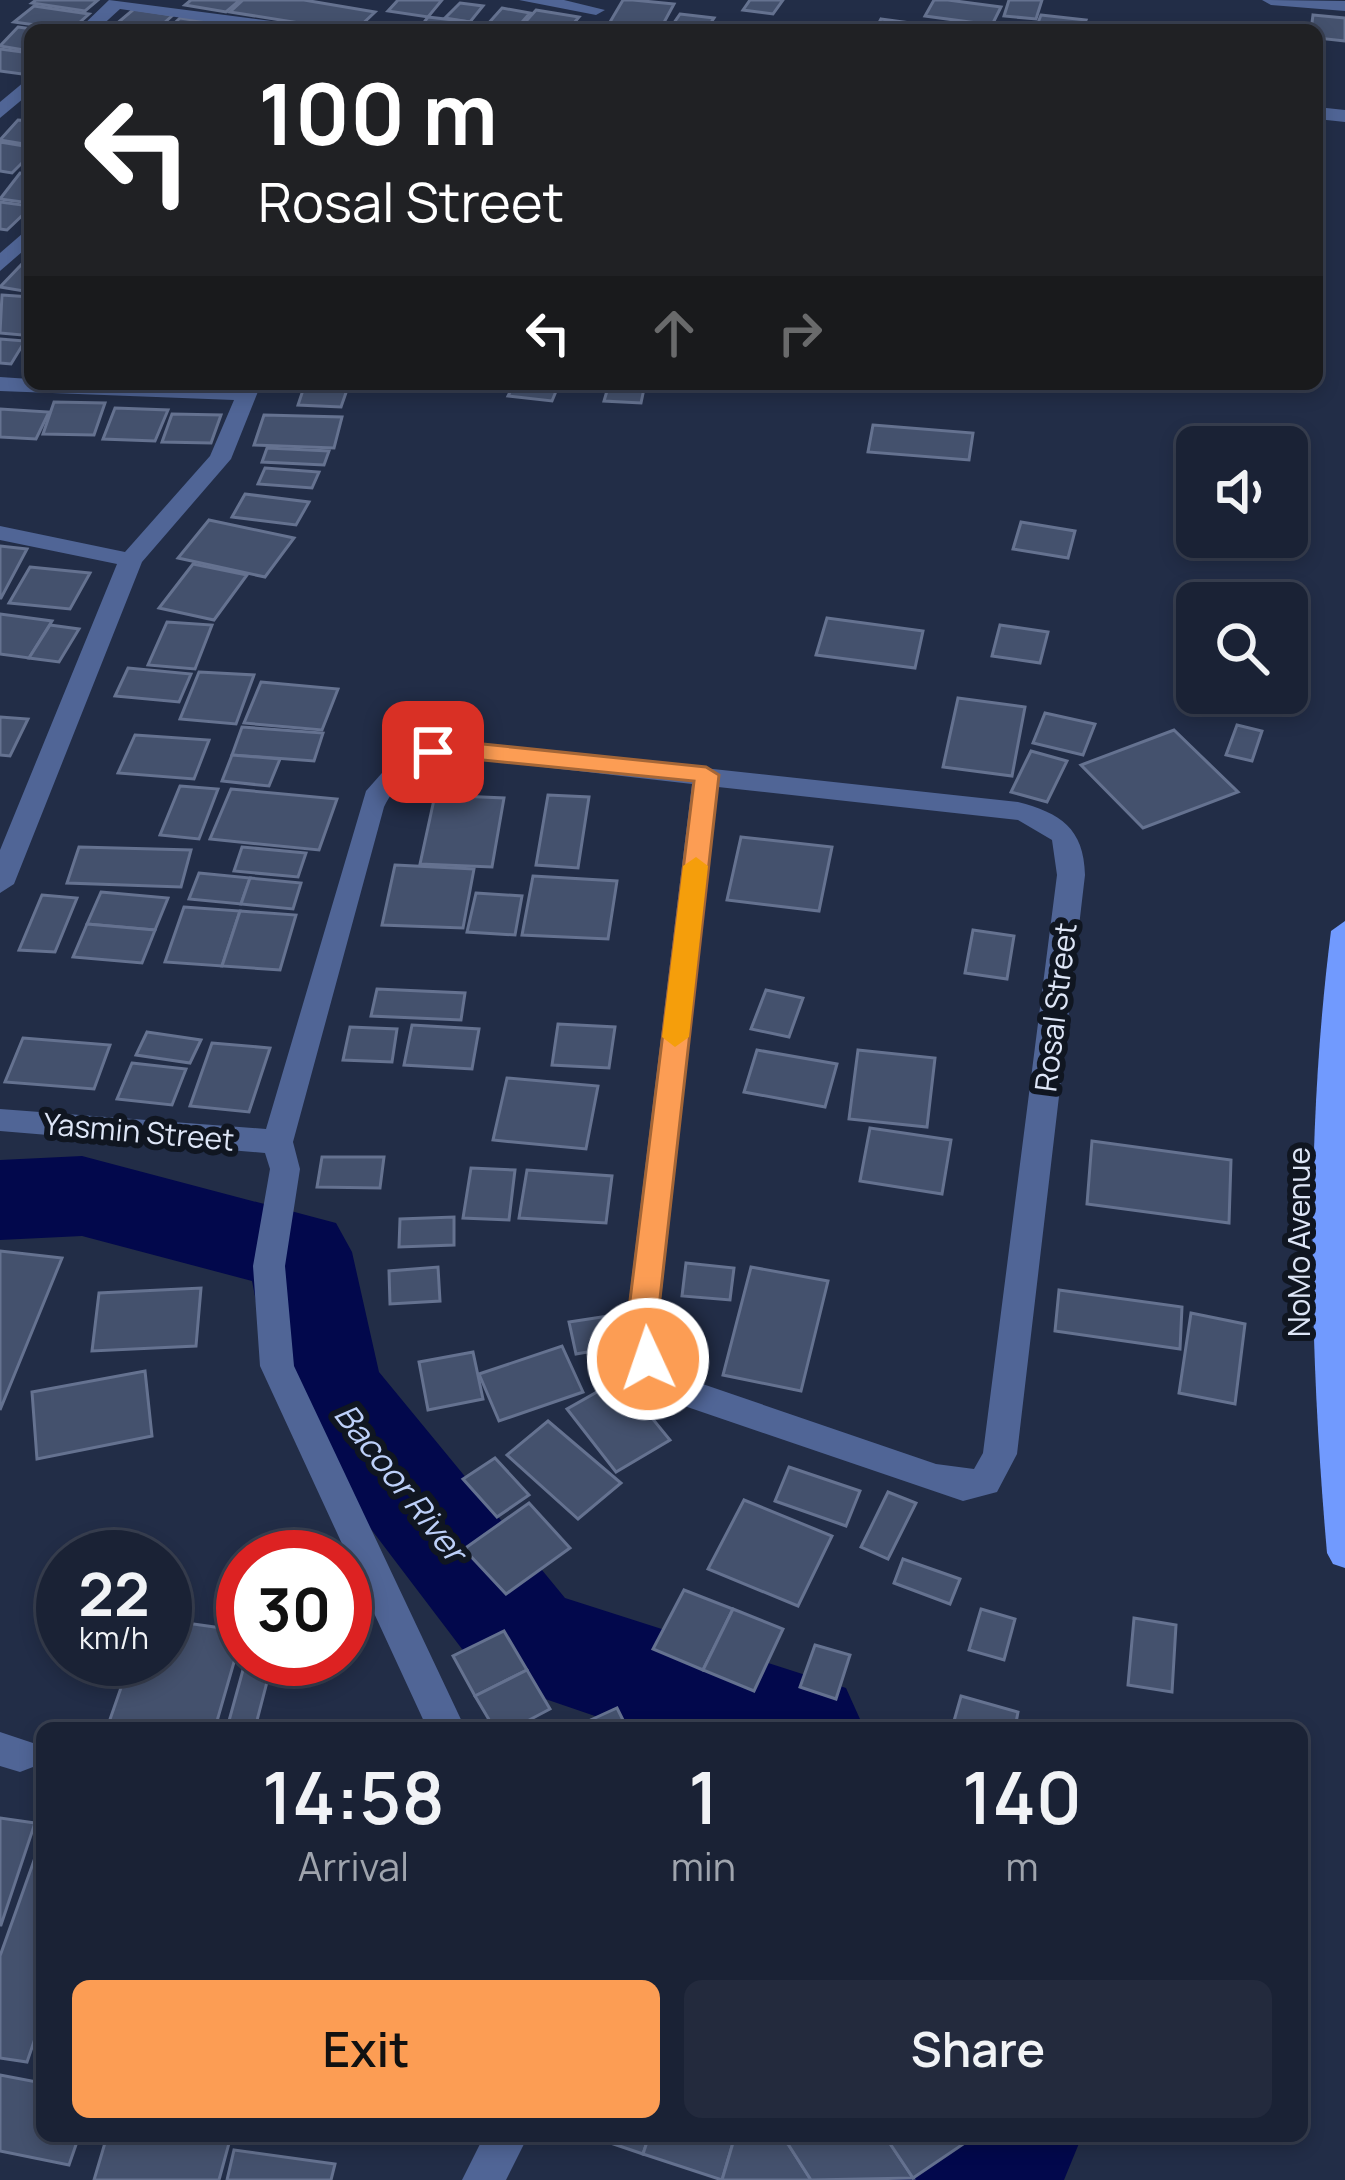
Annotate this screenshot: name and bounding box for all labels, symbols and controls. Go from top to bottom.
text: 100 m [258,55,498,170]
icon: left [60,72,216,228]
text: Rosal Street [258,164,564,238]
icon: left [515,300,581,366]
icon: ahead [641,300,707,366]
icon: right [767,300,833,366]
map controls [1176,426,1308,714]
button: sound [1176,426,1308,558]
button: search [1176,582,1308,714]
pin [382,701,484,803]
icon: arrive [400,719,466,785]
street label: Rosal Street [1024,920,1086,1094]
street label: Yasmin Street [42,1102,236,1160]
street label: NoMo Avenue [1278,1147,1319,1337]
position arrow [585,1296,711,1422]
water label: Bacoor River [325,1393,480,1574]
speed limit sign: 30 [216,1530,372,1686]
text: 22 [78,1552,150,1634]
text: km/h [79,1617,149,1658]
text: 14:58 [262,1747,445,1846]
text: 1 [688,1747,719,1846]
text: 140 [962,1747,1082,1846]
text: Arrival [298,1839,409,1893]
text: min [671,1839,736,1893]
text: m [1005,1839,1039,1893]
button: Exit [72,1980,660,2118]
button: Share [684,1980,1272,2118]

